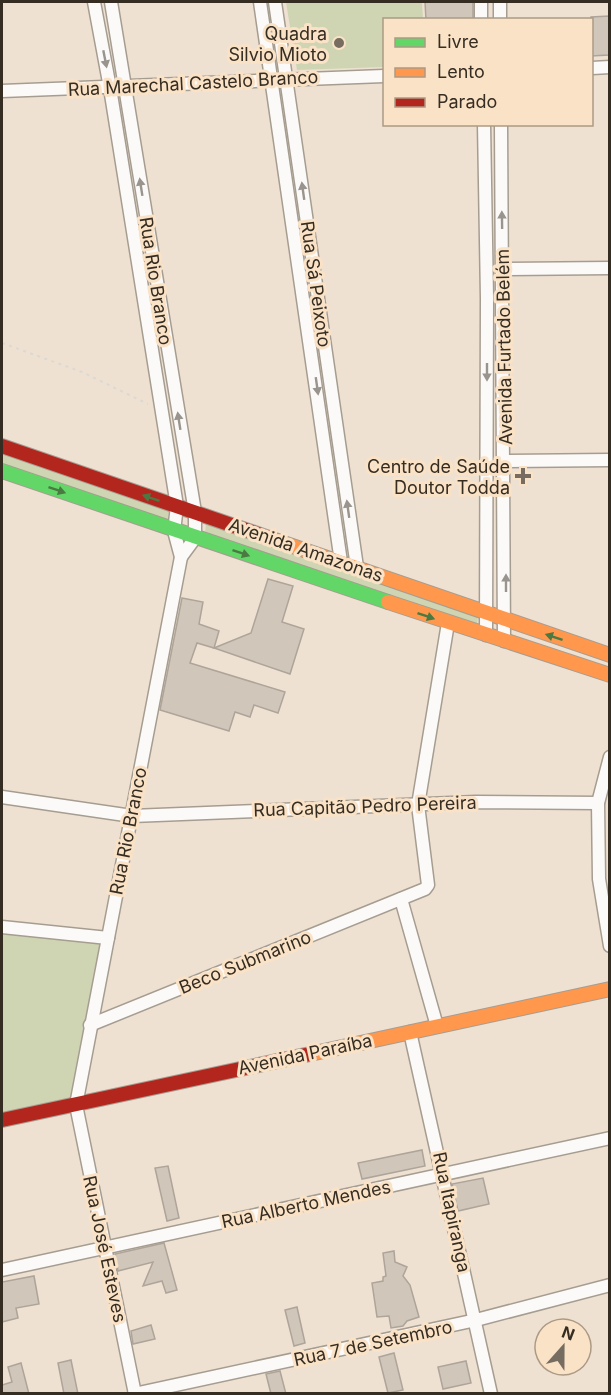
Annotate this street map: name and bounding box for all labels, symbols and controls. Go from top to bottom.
legend [383,18,593,126]
place label: Quadra Silvio Mioto [228,23,327,65]
text: Livre [437,31,479,52]
marker: Quadra Silvio Mioto [332,36,346,50]
one-way arrow [101,50,110,69]
text: Lento [437,61,485,82]
street label: Rua Marechal Castelo Branco [67,66,319,100]
text: Parado [437,91,497,112]
one-way arrow [136,177,145,196]
one-way arrow [298,182,307,201]
one-way arrow [497,211,507,230]
street label: Rua Rio Branco [135,215,177,347]
street label: Rua Sá Peixoto [297,220,335,348]
street label: Avenida Furtado Belém [492,249,516,445]
one-way arrow [482,362,492,381]
one-way arrow [312,377,321,396]
one-way arrow [175,411,184,430]
place label: Centro de Saúde Doutor Todda [367,456,510,498]
marker: Centro de Saúde Doutor Todda [514,467,532,485]
one-way arrow [48,486,66,496]
one-way arrow [142,492,160,502]
one-way arrow [344,499,353,518]
street label: Avenida Amazonas [226,514,386,586]
one-way arrow [232,549,250,559]
one-way arrow [501,573,511,592]
one-way arrow [417,611,435,621]
one-way arrow [545,631,563,641]
street label: Rua Rio Branco [105,765,151,897]
street label: Rua Capitão Pedro Pereira [253,792,477,820]
street label: Beco Submarino [176,926,314,998]
street label: Avenida Paraíba [236,1030,374,1078]
street label: Rua Itapiranga [429,1150,475,1274]
street label: Rua José Esteves [79,1174,131,1324]
street label: Rua Alberto Mendes [219,1176,393,1232]
street label: Rua 7 de Setembro [292,1316,454,1370]
north arrow [533,1317,593,1377]
text: N [559,1321,578,1345]

